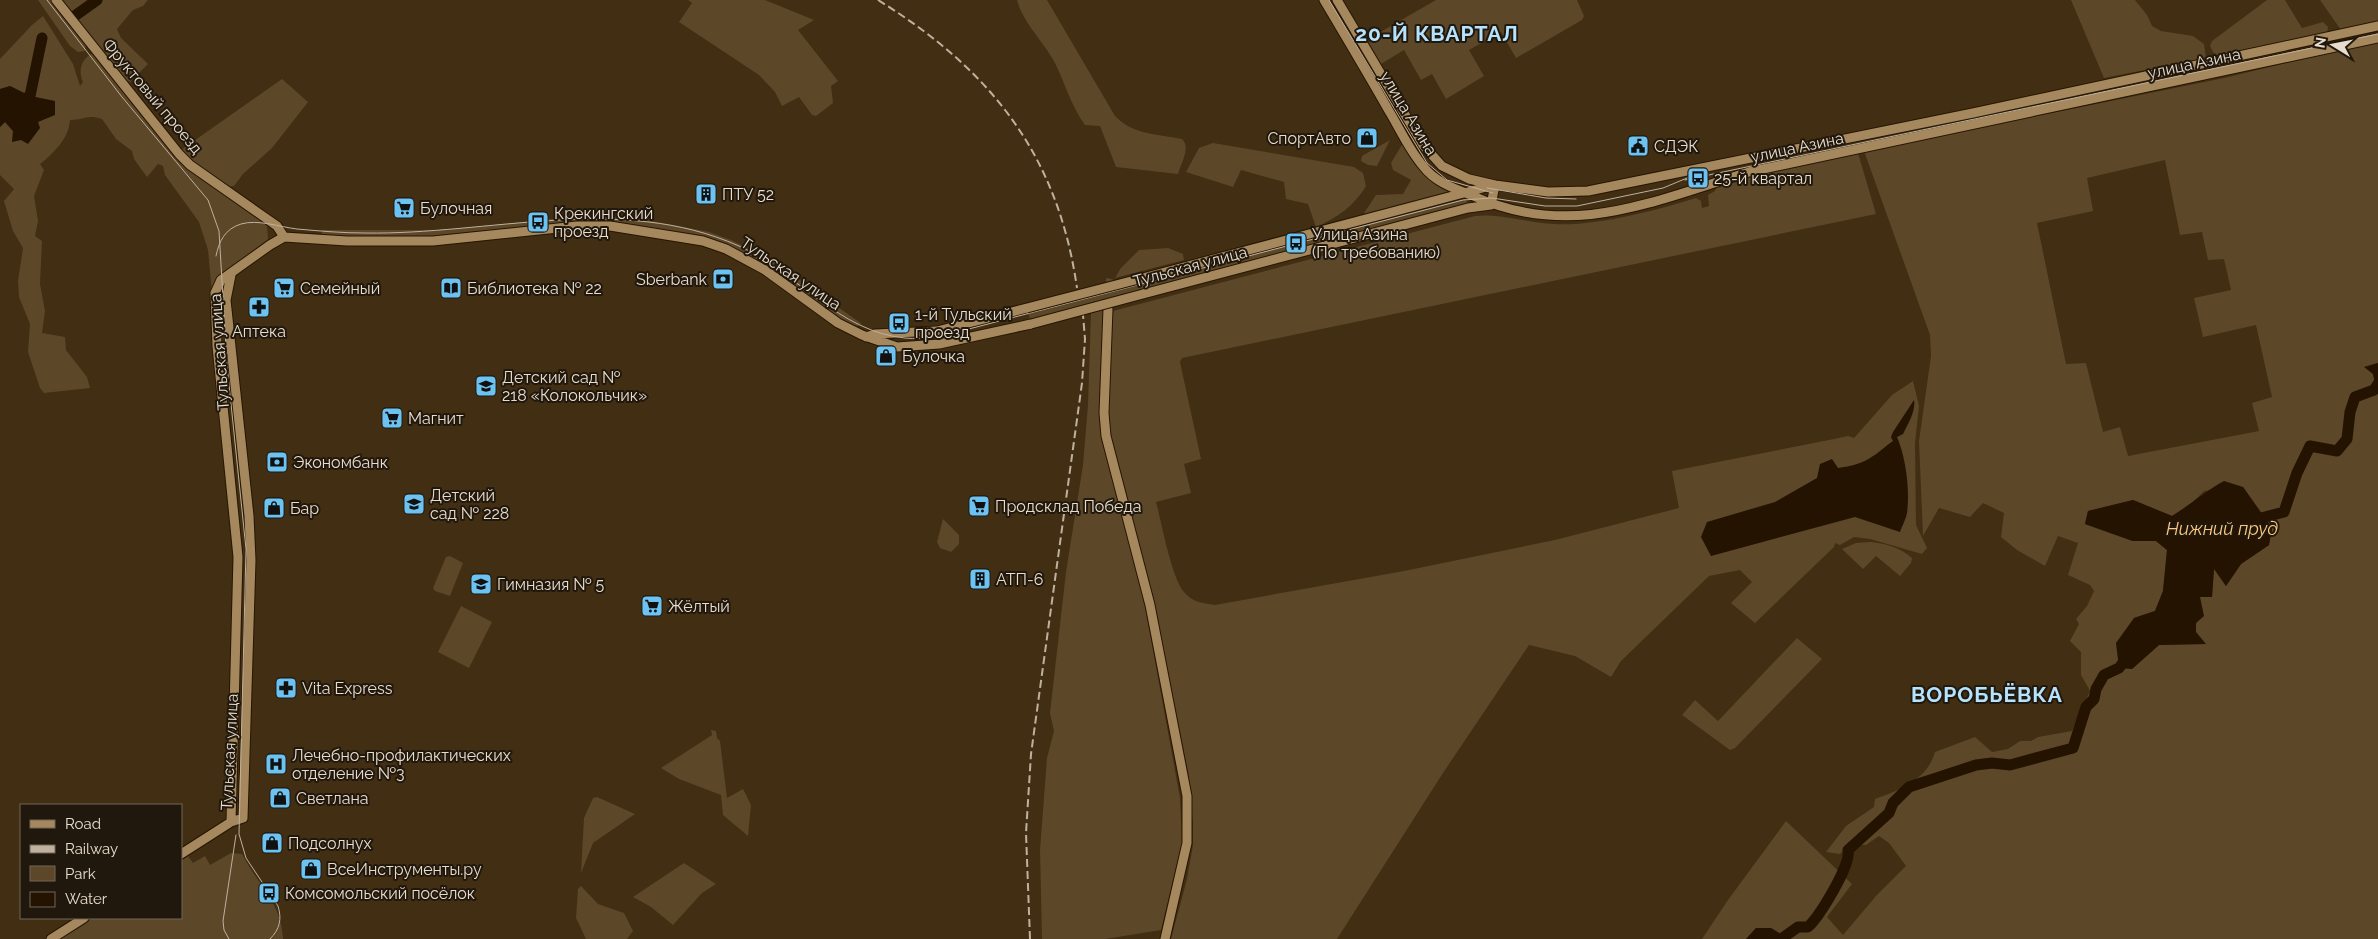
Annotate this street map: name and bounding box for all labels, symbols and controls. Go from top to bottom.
north arrow [2308,20,2358,70]
district label: 20-Й КВАРТАЛ [1355,21,1519,46]
street label: Фруктовый проезд [99,35,206,158]
text: N [2311,36,2329,49]
street label: улица Азина [2146,44,2242,83]
street label: улица Азина [1376,68,1441,159]
shop icon: СпортАвто [1355,126,1379,150]
street label: улица Азина [1749,128,1845,167]
place label: СпортАвто [1267,129,1351,148]
public building icon: СДЭК [1626,134,1650,158]
place label: СДЭК [1654,137,1698,156]
bus stop icon: 25-й квартал [1686,166,1710,190]
place label: 25-й квартал [1714,169,1812,188]
building icon: ПТУ 52 [694,182,718,206]
place label: ПТУ 52 [722,185,774,204]
supermarket icon: Булочная [392,196,416,220]
place label: Булочная [420,199,492,218]
place label: Крекингский проезд [554,204,653,241]
bus stop icon: Крекингский проезд [526,210,550,234]
place label: Улица Азина (По требованию) [1312,225,1440,262]
bus stop icon: Улица Азина (По требованию) [1284,231,1308,255]
street label: Тульская улица [737,233,845,314]
street label: Тульская улица [1131,242,1249,291]
bank icon: Sberbank [711,267,735,291]
place label: Sberbank [636,270,708,289]
supermarket icon: Семейный [272,276,296,300]
library icon: Библиотека № 22 [439,276,463,300]
place label: Семейный [300,279,380,298]
place label: Библиотека № 22 [467,279,602,298]
street label: Тульская улица [206,293,233,411]
pharmacy icon: Аптека [247,295,271,319]
place label: 1-й Тульский проезд [915,305,1012,342]
bus stop icon: 1-й Тульский проезд [887,311,911,335]
place label: Аптека [232,322,286,341]
shop icon: Булочка [874,344,898,368]
place label: Булочка [902,347,965,366]
place label: Детский сад № 218 «Колокольчик» [502,368,647,405]
school or university icon: Детский сад № 218 «Колокольчик» [474,374,498,398]
supermarket icon: Магнит [380,406,404,430]
place label: Магнит [408,409,464,428]
bank icon: Экономбанк [265,450,289,474]
place label: Экономбанк [293,453,388,472]
place label: Детский сад № 228 [430,486,509,523]
school or university icon: Детский сад № 228 [402,492,426,516]
supermarket icon: Продсклад Победа [967,494,991,518]
shop icon: Бар [262,496,286,520]
place label: Продсклад Победа [995,497,1141,516]
place label: Бар [290,499,319,518]
water label: Нижний пруд [2166,518,2278,539]
building icon: АТП-6 [968,567,992,591]
place label: АТП-6 [996,570,1043,589]
school or university icon: Гимназия № 5 [469,572,493,596]
place label: Гимназия № 5 [497,575,605,594]
supermarket icon: Жёлтый [640,594,664,618]
place label: Жёлтый [668,597,730,616]
pharmacy icon: Vita Express [274,676,298,700]
place label: Vita Express [302,679,393,698]
district label: ВОРОБЬЁВКА [1911,682,2063,707]
street label: Тульская улица [217,693,242,811]
place label: Лечебно-профилактических отделение №3 [292,746,511,783]
hospital icon: Лечебно-профилактических отделение №3 [264,752,288,776]
shop icon: Светлана [268,786,292,810]
place label: Светлана [296,789,368,808]
legend [20,804,182,919]
text: Road [65,815,101,833]
shop icon: Подсолнух [260,831,284,855]
place label: Подсолнух [288,834,371,853]
text: Railway [65,840,118,858]
shop icon: ВсеИнструменты.ру [299,857,323,881]
place label: ВсеИнструменты.ру [327,860,482,879]
text: Park [65,865,96,883]
bus stop icon: Комсомольский посёлок [257,881,281,905]
place label: Комсомольский посёлок [285,884,475,903]
text: Water [65,890,108,908]

